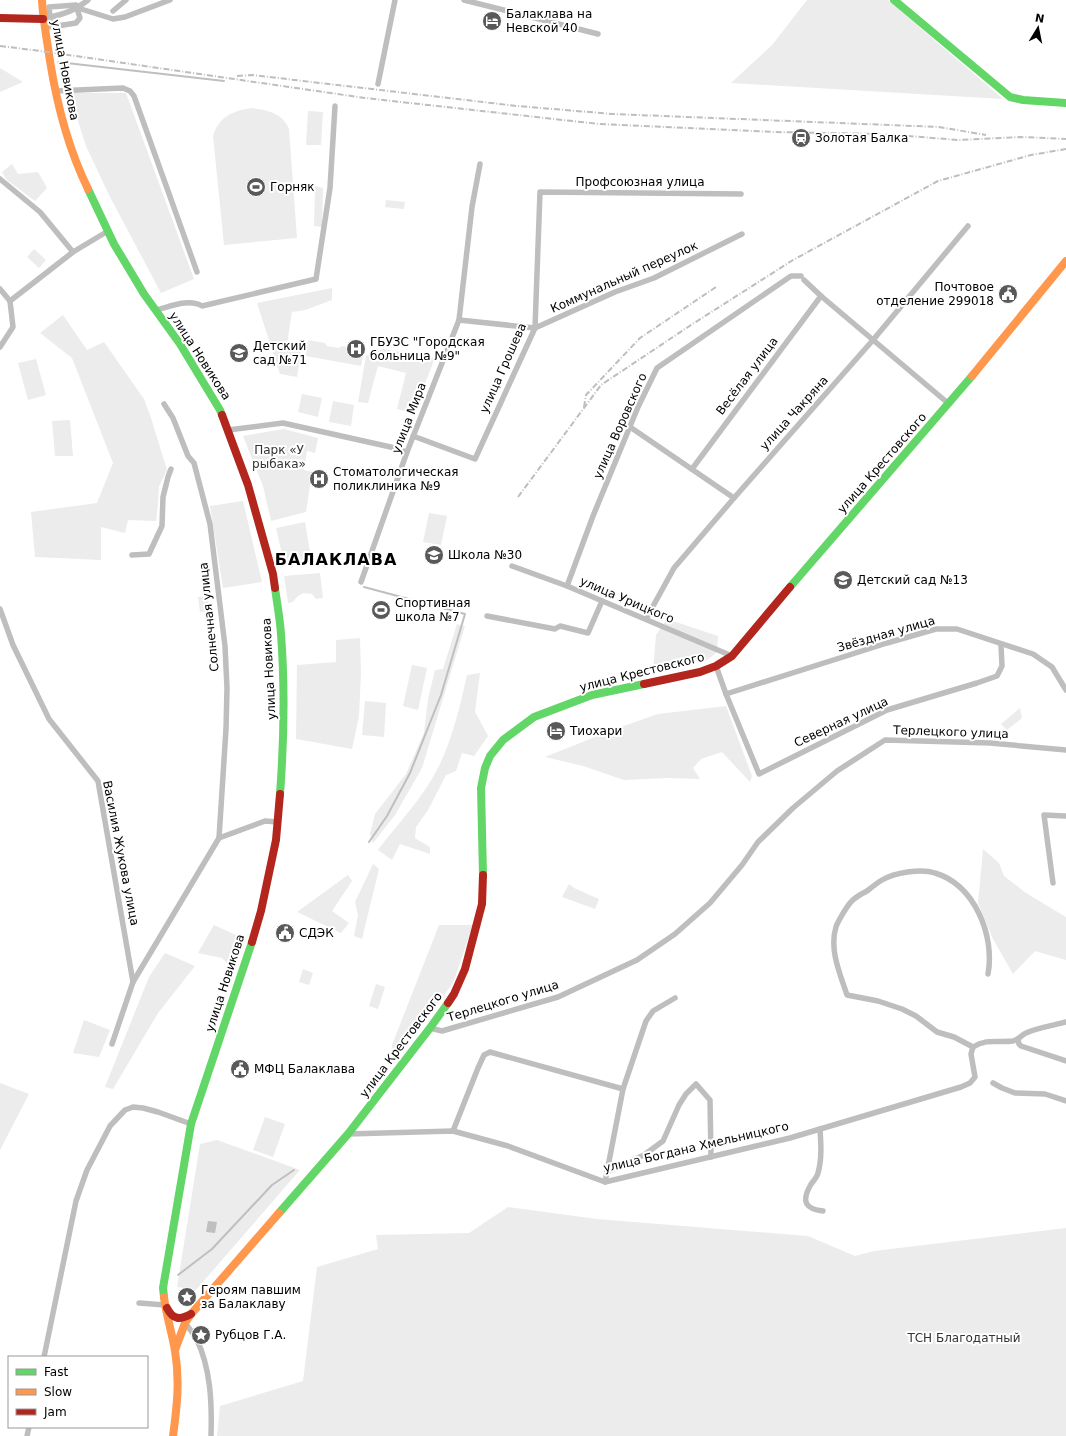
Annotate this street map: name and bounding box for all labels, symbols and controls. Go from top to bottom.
place label: Балаклава на Невской 40 [506,7,592,35]
north arrow [1018,8,1058,48]
hotel icon: Балаклава на Невской 40 [481,10,503,32]
text: N [1034,11,1045,26]
street label: улица Новикова [48,19,82,121]
station icon: Золотая Балка [790,127,812,149]
place label: Золотая Балка [815,131,908,145]
street label: Профсоюзная улица [576,175,705,189]
sports icon: Горняк [245,176,267,198]
place label: Горняк [270,180,315,194]
street label: Коммунальный переулок [548,238,700,316]
place label: Почтовое отделение 299018 [876,280,994,308]
public building icon: Почтовое отделение 299018 [997,283,1019,305]
street label: улица Новикова [166,309,234,403]
street label: улица Грошева [477,321,529,415]
street label: Весёлая улица [713,334,781,418]
place label: ГБУЗС "Городская больница №9" [370,335,485,363]
hospital icon: ГБУЗС "Городская больница №9" [345,338,367,360]
place label: Детский сад №71 [253,339,307,367]
school or university icon: Детский сад №71 [228,342,250,364]
street label: улица Воровского [590,371,650,481]
street label: улица Чакряна [757,373,831,453]
street label: улица Мира [389,380,429,456]
street label: улица Крестовского [835,410,929,516]
park label: Парк «У рыбака» [252,443,306,471]
place label: Стоматологическая поликлиника №9 [333,465,458,493]
hospital icon: Стоматологическая поликлиника №9 [308,468,330,490]
school or university icon: Школа №30 [423,544,445,566]
place label: Школа №30 [448,548,522,562]
district label: БАЛАКЛАВА [275,550,397,569]
street label: Солнечная улица [196,562,222,672]
school or university icon: Детский сад №13 [832,569,854,591]
place label: Детский сад №13 [857,573,968,587]
street label: улица Урицкого [578,574,676,626]
place label: Спортивная школа №7 [395,596,470,624]
sports icon: Спортивная школа №7 [370,599,392,621]
street label: Звёздная улица [835,613,937,655]
street label: улица Новикова [259,618,279,720]
street label: улица Крестовского [578,650,706,694]
street label: Северная улица [792,694,890,750]
hotel icon: Тиохари [545,720,567,742]
street label: Терлецкого улица [892,723,1009,741]
place label: Тиохари [569,724,622,738]
street label: Василия Жукова улица [100,779,142,927]
public building icon: СДЭК [274,922,296,944]
place label: СДЭК [299,926,334,940]
street label: улица Новикова [203,932,247,1034]
street label: Терлецкого улица [445,977,560,1025]
street label: улица Крестовского [357,990,445,1100]
public building icon: МФЦ Балаклава [229,1058,251,1080]
place label: МФЦ Балаклава [254,1062,355,1076]
street label: улица Богдана Хмельницкого [602,1119,790,1175]
place label: Героям павшим за Балаклаву [201,1283,301,1311]
place icon: Героям павшим за Балаклаву [176,1286,198,1308]
place icon: Рубцов Г.А. [190,1324,212,1346]
place label: Рубцов Г.А. [215,1328,286,1342]
park label: ТСН Благодатный [906,1331,1021,1345]
legend [8,1356,148,1428]
text: Fast [44,1365,68,1379]
text: Slow [44,1385,72,1399]
text: Jam [43,1405,67,1419]

